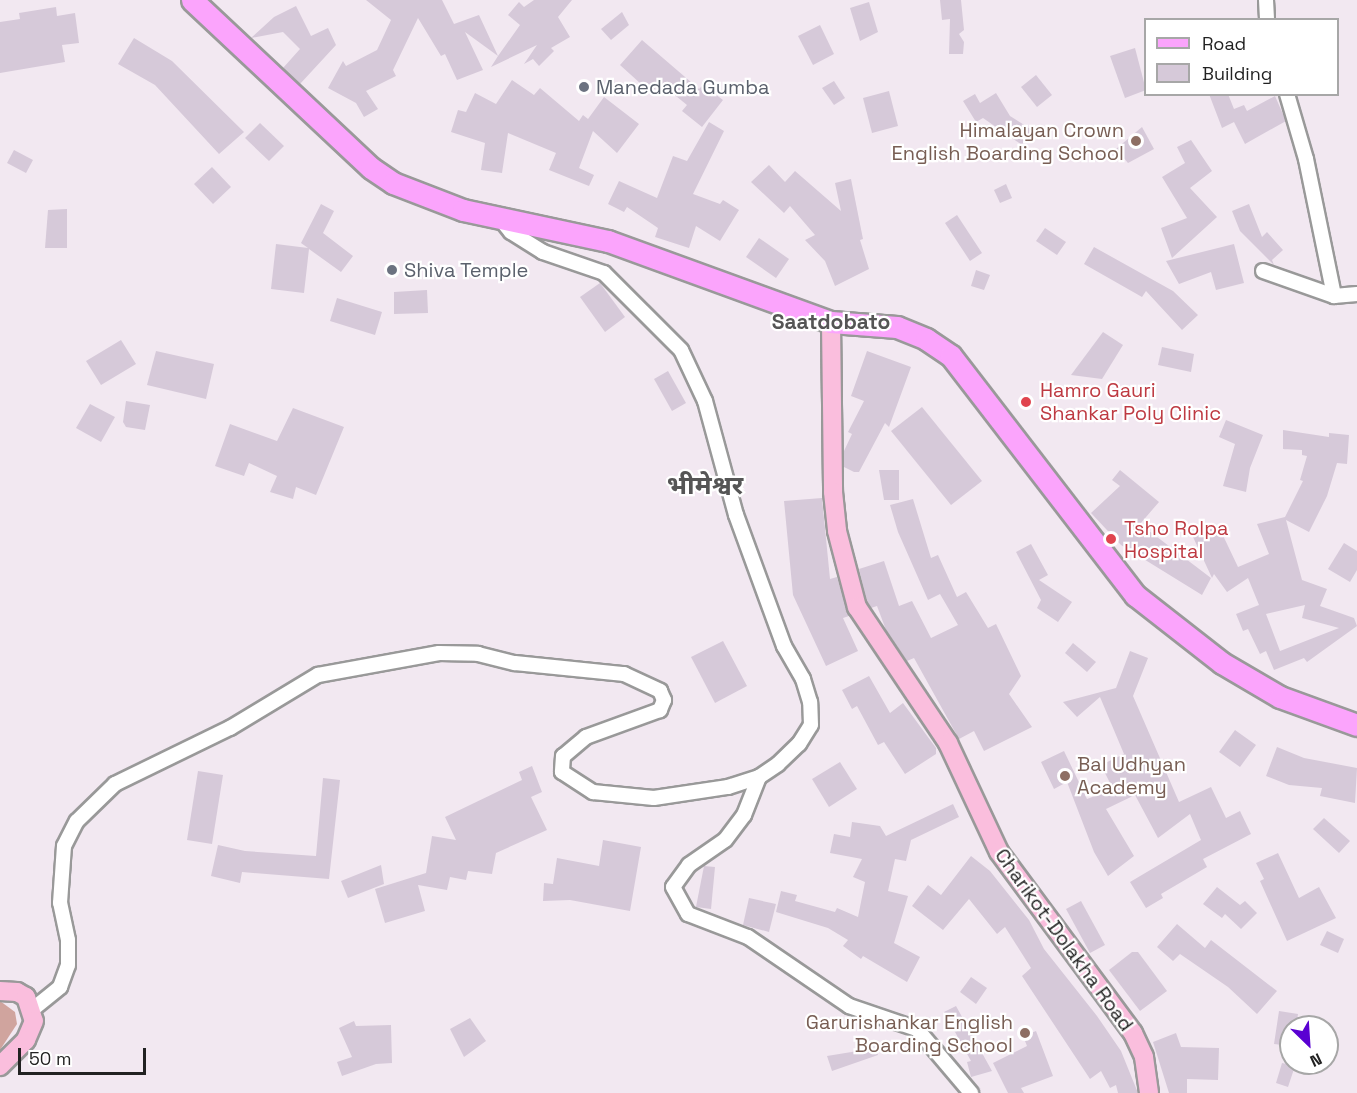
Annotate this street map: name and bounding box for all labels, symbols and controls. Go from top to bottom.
legend [1144,18,1339,96]
text: Road [1202,32,1246,55]
text: Building [1202,62,1272,85]
place label: Manedada Gumba [596,75,770,99]
marker: Manedada Gumba [577,80,591,94]
place label: Himalayan Crown English Boarding School [892,118,1124,165]
marker: Himalayan Crown English Boarding School [1129,134,1143,148]
place label: Shiva Temple [404,258,529,282]
marker: Shiva Temple [385,263,399,277]
district label: Saatdobato [772,309,890,335]
place label: Hamro Gauri Shankar Poly Clinic [1040,378,1221,425]
marker: Hamro Gauri Shankar Poly Clinic [1017,393,1035,411]
district label: भीमेश्वर [667,470,743,502]
place label: Tsho Rolpa Hospital [1124,516,1229,563]
marker: Tsho Rolpa Hospital [1102,530,1120,548]
place label: Bal Udhyan Academy [1077,752,1186,799]
marker: Bal Udhyan Academy [1058,769,1072,783]
street label: Charikot-Dolakha Road [990,844,1138,1036]
place label: Garurishankar English Boarding School [806,1010,1013,1057]
north arrow [1279,1015,1339,1075]
marker: Garurishankar English Boarding School [1018,1026,1032,1040]
scale bar [21,1036,148,1074]
text: 50 m [29,1047,71,1070]
text: N [1307,1048,1325,1072]

